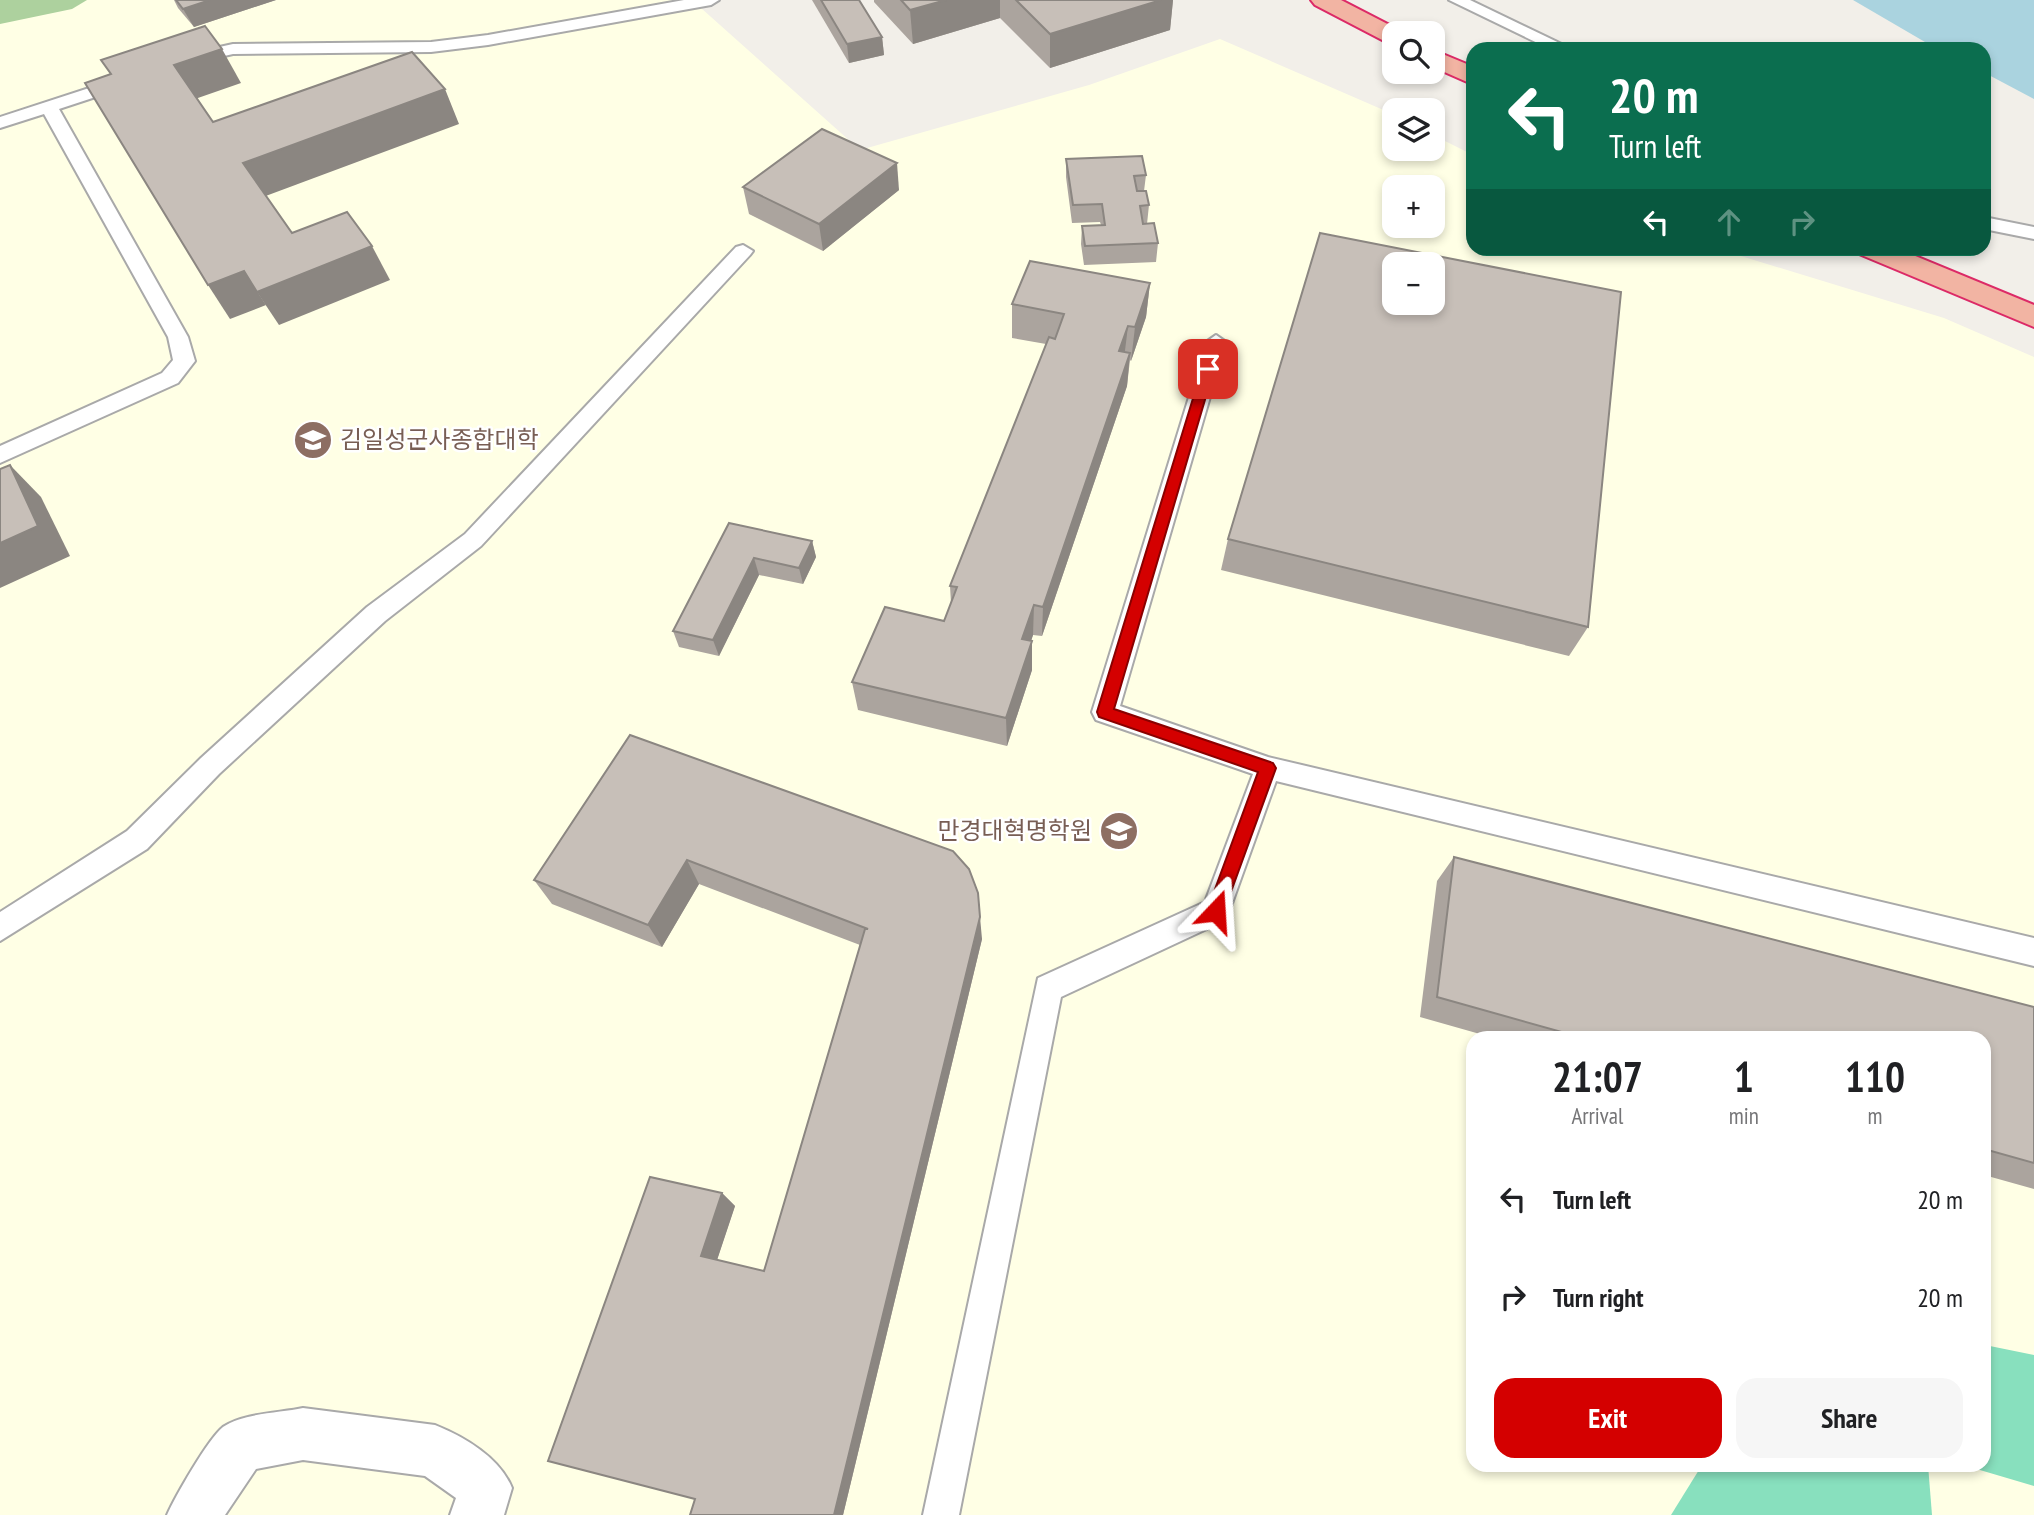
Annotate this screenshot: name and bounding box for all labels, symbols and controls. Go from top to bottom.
map controls [1382,21,1445,315]
button: search [1382,21,1445,84]
text: 20 m [1609,63,1698,127]
icon: left [1494,70,1585,161]
button: layers [1382,98,1445,161]
text: Turn left [1609,125,1701,167]
button: + [1382,175,1445,238]
icon: left [1637,203,1675,241]
icon: ahead [1710,203,1748,241]
icon: right [1783,203,1821,241]
button: − [1382,252,1445,315]
pin [1178,339,1238,399]
icon: arrive [1189,350,1227,388]
school or university icon: 김일성군사종합대학 [292,419,334,461]
place label: 김일성군사종합대학 [340,424,539,455]
school or university icon: 만경대혁명학원 [1098,810,1140,852]
place label: 만경대혁명학원 [937,815,1092,846]
position arrow [1179,874,1253,948]
text: 21:07 [1552,1049,1643,1104]
text: 1 [1734,1049,1754,1104]
text: 110 [1845,1049,1905,1104]
text: Arrival [1571,1101,1623,1130]
text: min [1729,1101,1759,1130]
text: m [1867,1101,1882,1130]
icon: left [1494,1180,1532,1218]
text: Turn left [1553,1183,1631,1216]
text: 20 m [1917,1183,1963,1216]
icon: right [1494,1278,1532,1316]
text: Turn right [1553,1281,1644,1314]
text: 20 m [1917,1281,1963,1314]
button: Exit [1494,1378,1722,1458]
button: Share [1736,1378,1963,1458]

